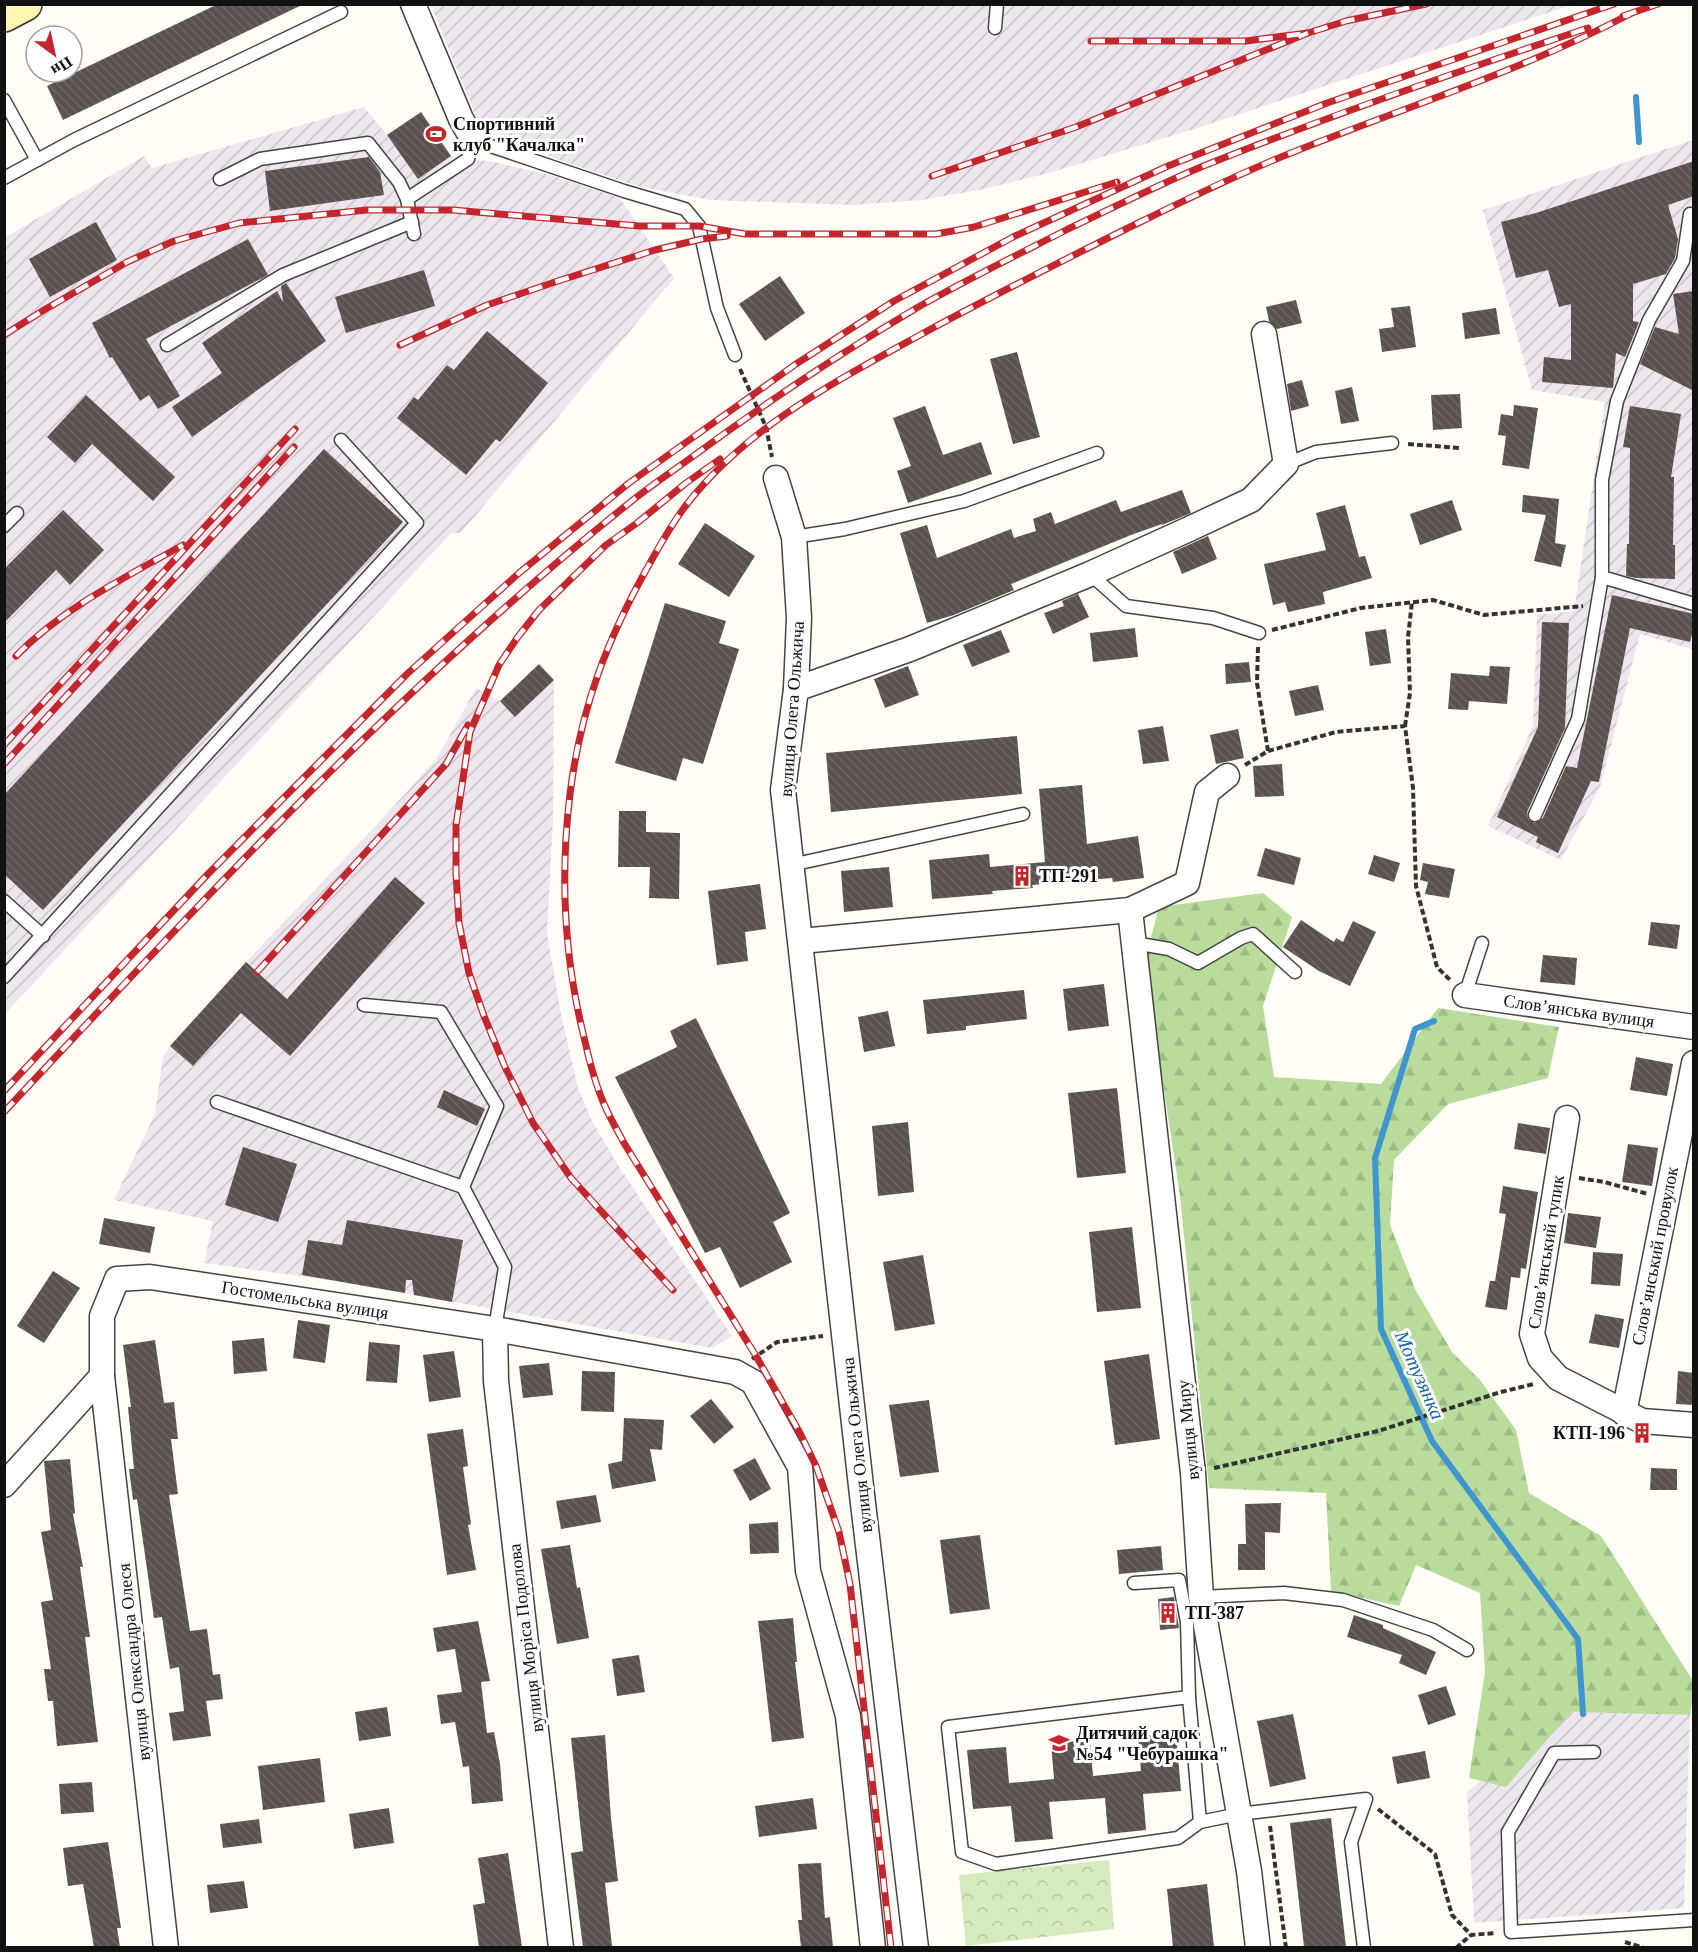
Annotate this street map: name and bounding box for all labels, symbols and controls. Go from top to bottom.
north arrow [24,24,84,84]
text: Пн [48,53,76,79]
place label: Спортивний клуб "Качалка" [453,114,585,155]
sports icon: Спортивний клуб "Качалка" [424,122,448,146]
street label: вулиця Олега Ольжича [776,620,808,798]
building icon: ТП-291 [1010,864,1034,888]
place label: ТП-291 [1039,866,1098,886]
street label: Словʼянська вулиця [1502,991,1656,1031]
street label: Словʼянський провулок [1628,1165,1682,1347]
street label: Словʼянський тупик [1524,1173,1568,1330]
street label: Гостомельська вулиця [220,1277,390,1323]
water label: Мотузянка [1389,1326,1449,1423]
street label: вулиця Олега Ольжича [838,1356,876,1534]
street label: вулиця Миру [1173,1379,1203,1481]
building icon: КТП-196 [1630,1421,1654,1445]
place label: КТП-196 [1553,1423,1625,1443]
street label: вулиця Моріса Подолова [504,1542,548,1734]
street label: вулиця Олександра Олеся [114,1562,154,1762]
building icon: ТП-387 [1156,1601,1180,1625]
place label: ТП-387 [1185,1603,1244,1623]
place label: Дитячий садок №54 "Чебурашка" [1076,1723,1228,1764]
school or university icon: Дитячий садок №54 "Чебурашка" [1047,1731,1071,1755]

